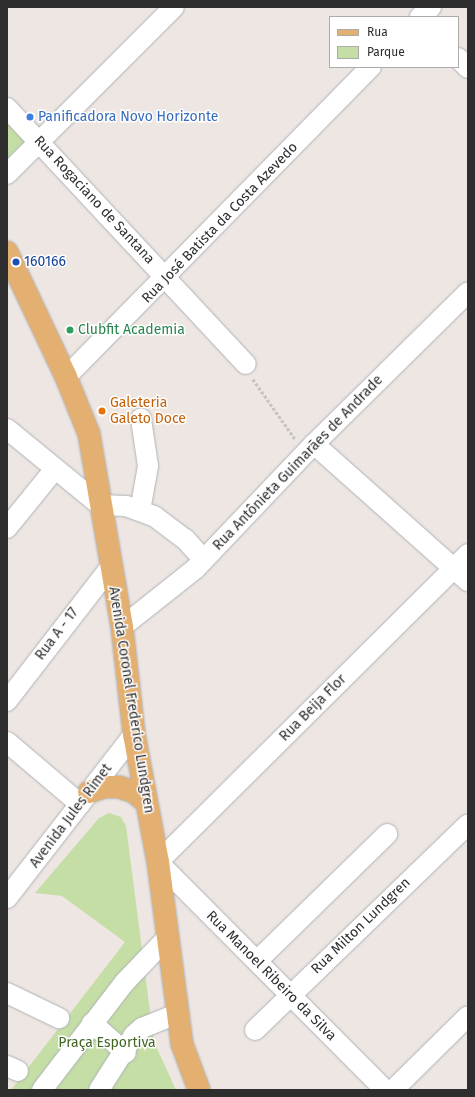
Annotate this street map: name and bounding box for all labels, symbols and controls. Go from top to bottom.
legend [329,16,459,68]
text: Rua [367,25,388,39]
text: Parque [367,45,405,59]
place label: Panificadora Novo Horizonte [38,109,218,125]
marker: Panificadora Novo Horizonte [25,112,35,122]
street label: Rua Rogaciano de Santana [30,133,158,267]
street label: Rua José Batista da Costa Azevedo [139,139,301,307]
place label: 160166 [24,254,66,270]
marker: 160166 [11,257,21,267]
place label: Clubfit Academia [78,322,185,338]
marker: Clubfit Academia [65,325,75,335]
street label: Rua Antônieta Guimarães de Andrade [210,372,386,554]
place label: Galeteria Galeto Doce [110,395,186,428]
marker: Galeteria Galeto Doce [97,406,107,416]
street label: Avenida Coronel Frederico Lundgren [105,586,157,814]
street label: Rua A - 17 [32,604,82,664]
street label: Rua Beija Flor [276,671,350,745]
street label: Avenida Jules Rimet [26,761,116,871]
street label: Rua Milton Lundgren [308,874,414,978]
street label: Rua Manoel Ribeiro da Silva [202,907,340,1045]
park label: Praça Esportiva [58,1035,156,1051]

